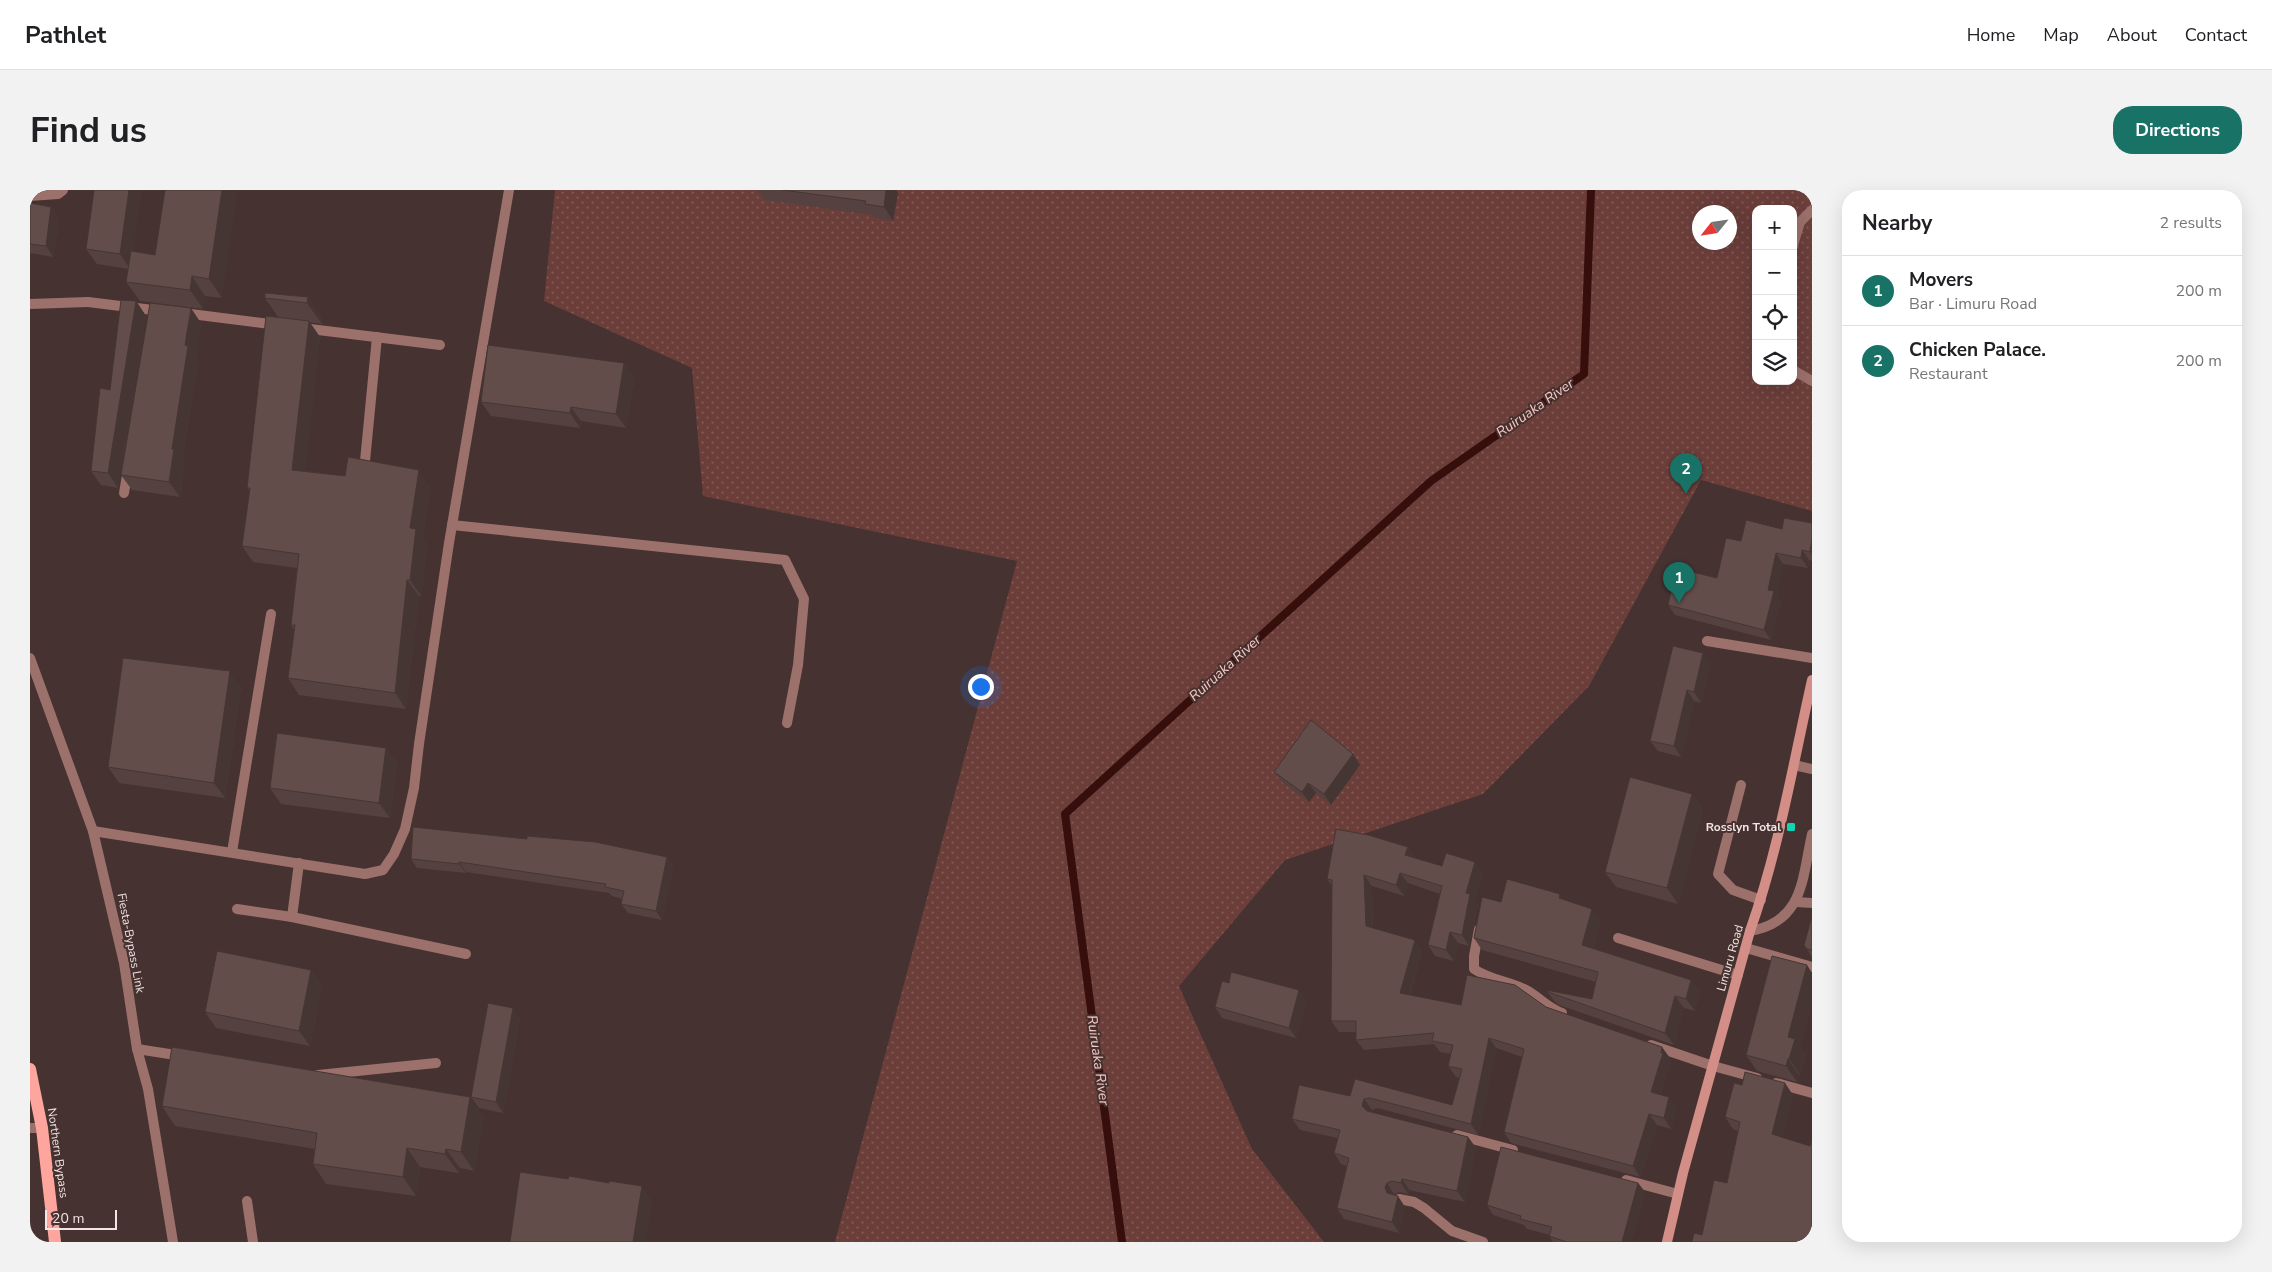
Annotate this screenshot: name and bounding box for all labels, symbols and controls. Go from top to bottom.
text: Pathlet [25,19,106,51]
text: Home [1967,23,2015,47]
text: Map [2043,23,2079,47]
text: About [2107,23,2157,47]
text: Contact [2185,23,2247,47]
button: Directions [2113,106,2242,154]
text: Find us [30,107,147,154]
north arrow [1692,205,1737,250]
map controls [1752,205,1797,385]
button: + [1752,205,1797,250]
text: Nearby [1862,209,1932,237]
text: 2 results [2160,212,2222,234]
button: − [1752,250,1797,295]
text: Movers [1909,267,1973,293]
text: 1 [1873,280,1883,302]
text: 200 m [2175,280,2222,302]
text: Bar · Limuru Road [1909,293,2037,315]
button: locate [1752,295,1797,340]
text: Chicken Palace. [1909,337,2046,363]
button: layers [1752,340,1797,385]
text: 2 [1873,350,1883,372]
text: 200 m [2175,350,2222,372]
text: Restaurant [1909,363,1988,385]
water label: Ruiruaka River [1492,374,1578,442]
pin: 2 [1670,453,1702,494]
pin: 1 [1663,562,1695,603]
water label: Ruiruaka River [1185,630,1266,705]
your location [968,674,994,700]
place label: Rosslyn Total [1706,819,1781,835]
marker: Rosslyn Total [1785,821,1797,833]
street label: Fiesta-Bypass Link [113,892,149,995]
street label: Limuru Road [1713,923,1747,993]
water label: Ruiruaka River [1082,1014,1114,1107]
street label: Northern Bypass [44,1107,72,1199]
scale bar [45,1207,118,1230]
text: 20 m [52,1209,84,1228]

